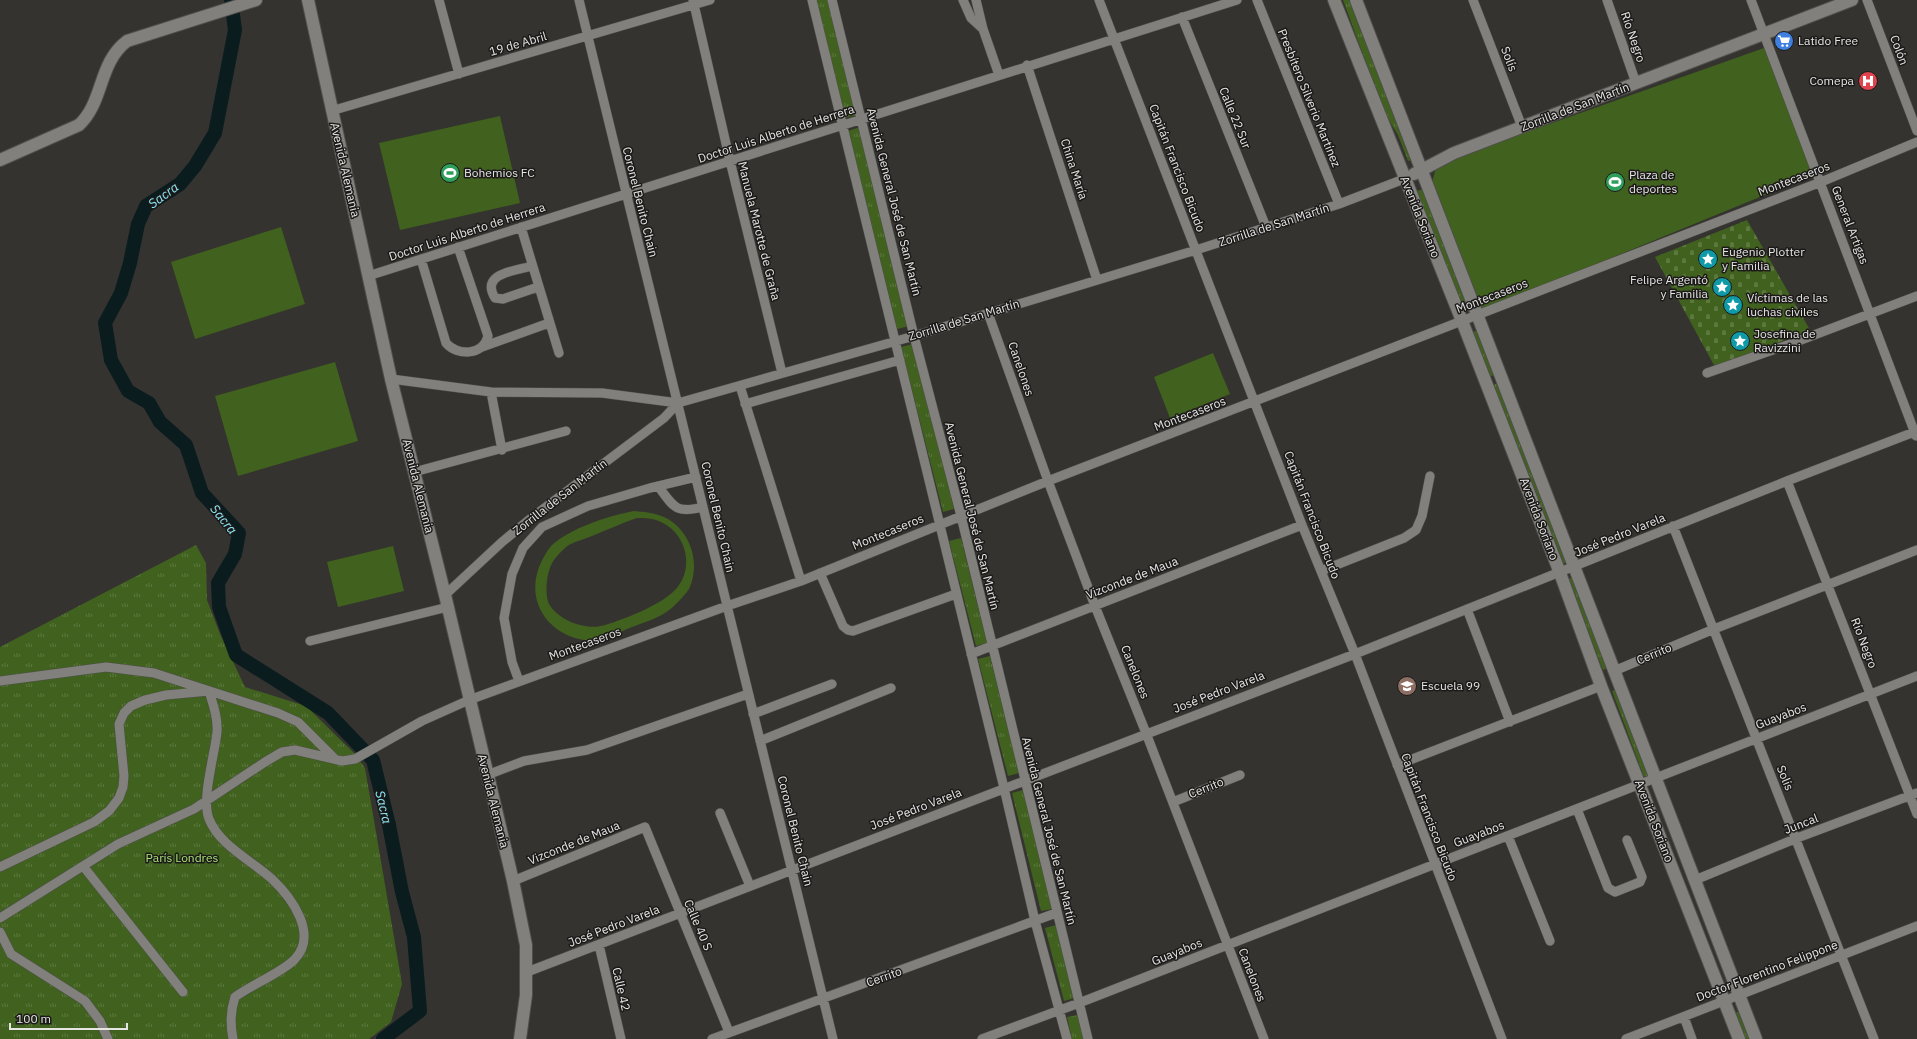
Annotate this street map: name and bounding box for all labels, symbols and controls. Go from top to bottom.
street label: Río Negro [1618,9,1649,64]
street label: Presbítero Silverio Martínez [1275,27,1344,170]
street label: 19 de Abril [487,28,548,59]
supermarket icon: Latido Free [1773,30,1795,52]
place label: Latido Free [1798,33,1859,48]
street label: Colón [1887,33,1912,67]
street label: Solís [1498,44,1521,74]
hospital icon: Comepa [1857,70,1879,92]
place label: Comepa [1809,73,1855,88]
street label: Zorrilla de San Martín [1518,79,1631,134]
street label: Calle 22 Sur [1216,85,1255,151]
street label: Doctor Luis Alberto de Herrera [696,101,856,166]
street label: Capitán Francisco Bicudo [1146,102,1209,234]
street label: Avenida General José de San Martín [864,106,925,297]
street label: Avenida Alemania [327,121,364,219]
street label: China María [1058,136,1092,202]
street label: Coronel Benito Chain [620,145,661,259]
street label: Montecaseros [1756,158,1832,199]
street label: Manuela Marotte de Graña [735,160,784,302]
sports icon: Bohemios FC [439,162,461,184]
place label: Bohemios FC [464,165,535,180]
place label: Plaza de deportes [1629,167,1677,196]
sports icon: Plaza de deportes [1604,171,1626,193]
street label: Avenida Soriano [1397,174,1444,260]
water label: Sacra [145,178,182,212]
street label: General Artigas [1829,183,1872,266]
street label: Doctor Luis Alberto de Herrera [387,199,547,264]
street label: Zorrilla de San Martín [1217,200,1331,249]
place label: Eugenio Plotter y Familia [1722,244,1805,273]
place icon: Eugenio Plotter y Familia [1697,248,1719,270]
place label: Felipe Argentó y Familia [1630,272,1709,301]
street label: Montecaseros [1454,275,1530,316]
place icon: Felipe Argentó y Familia [1711,276,1733,298]
place label: Víctimas de las luchas civiles [1747,290,1828,319]
place icon: Víctimas de las luchas civiles [1722,294,1744,316]
street label: Zorrilla de San Martín [907,296,1021,344]
place label: Josefina de Ravizzini [1754,326,1816,355]
place icon: Josefina de Ravizzini [1729,330,1751,352]
street label: Canelones [1005,340,1038,398]
street label: Montecaseros [1152,393,1228,434]
street label: Avenida General José de San Martín [942,420,1003,611]
street label: Avenida Alemania [400,437,438,535]
street label: Capitán Francisco Bicudo [1281,449,1344,581]
street label: Zorrilla de San Martín [510,455,610,538]
street label: Coronel Benito Chain [698,460,739,574]
street label: Avenida Soriano [1517,476,1562,562]
water label: Sacra [206,501,241,538]
street label: José Pedro Varela [1572,509,1668,560]
street label: Montecaseros [850,510,926,553]
street label: Vizconde de Maua [1084,553,1181,602]
street label: Río Negro [1848,616,1881,670]
street label: Montecaseros [547,623,623,664]
street label: Cerrito [1634,639,1674,668]
street label: Canelones [1118,643,1153,701]
street label: José Pedro Varela [1171,667,1267,716]
school or university icon: Escuela 99 [1396,675,1418,697]
place label: Escuela 99 [1421,678,1480,693]
street label: Guayabos [1753,699,1809,732]
street label: Avenida General José de San Martín [1019,735,1080,926]
street label: Capitán Francisco Bicudo [1398,751,1461,883]
street label: Avenida Alemania [475,752,513,850]
street label: Solís [1774,763,1797,793]
street label: Coronel Benito Chain [775,774,816,888]
street label: Cerrito [1186,774,1226,801]
street label: Avenida Soriano [1632,778,1677,864]
street label: José Pedro Varela [868,784,964,833]
water label: Sacra [371,789,396,825]
street label: Juncal [1782,810,1820,837]
street label: Vizconde de Maua [526,817,622,868]
street label: Guayabos [1451,817,1507,850]
park label: París Londres [146,850,219,865]
street label: Calle 40 S [681,897,716,953]
street label: José Pedro Varela [566,901,662,950]
street label: Guayabos [1149,935,1204,968]
street label: Doctor Florentino Felippone [1694,936,1840,1004]
street label: Canelones [1235,946,1270,1004]
street label: Cerrito [864,963,904,990]
street label: Calle 42 [609,966,634,1012]
scale bar [10,1005,127,1031]
text: 100 m [16,1011,51,1026]

